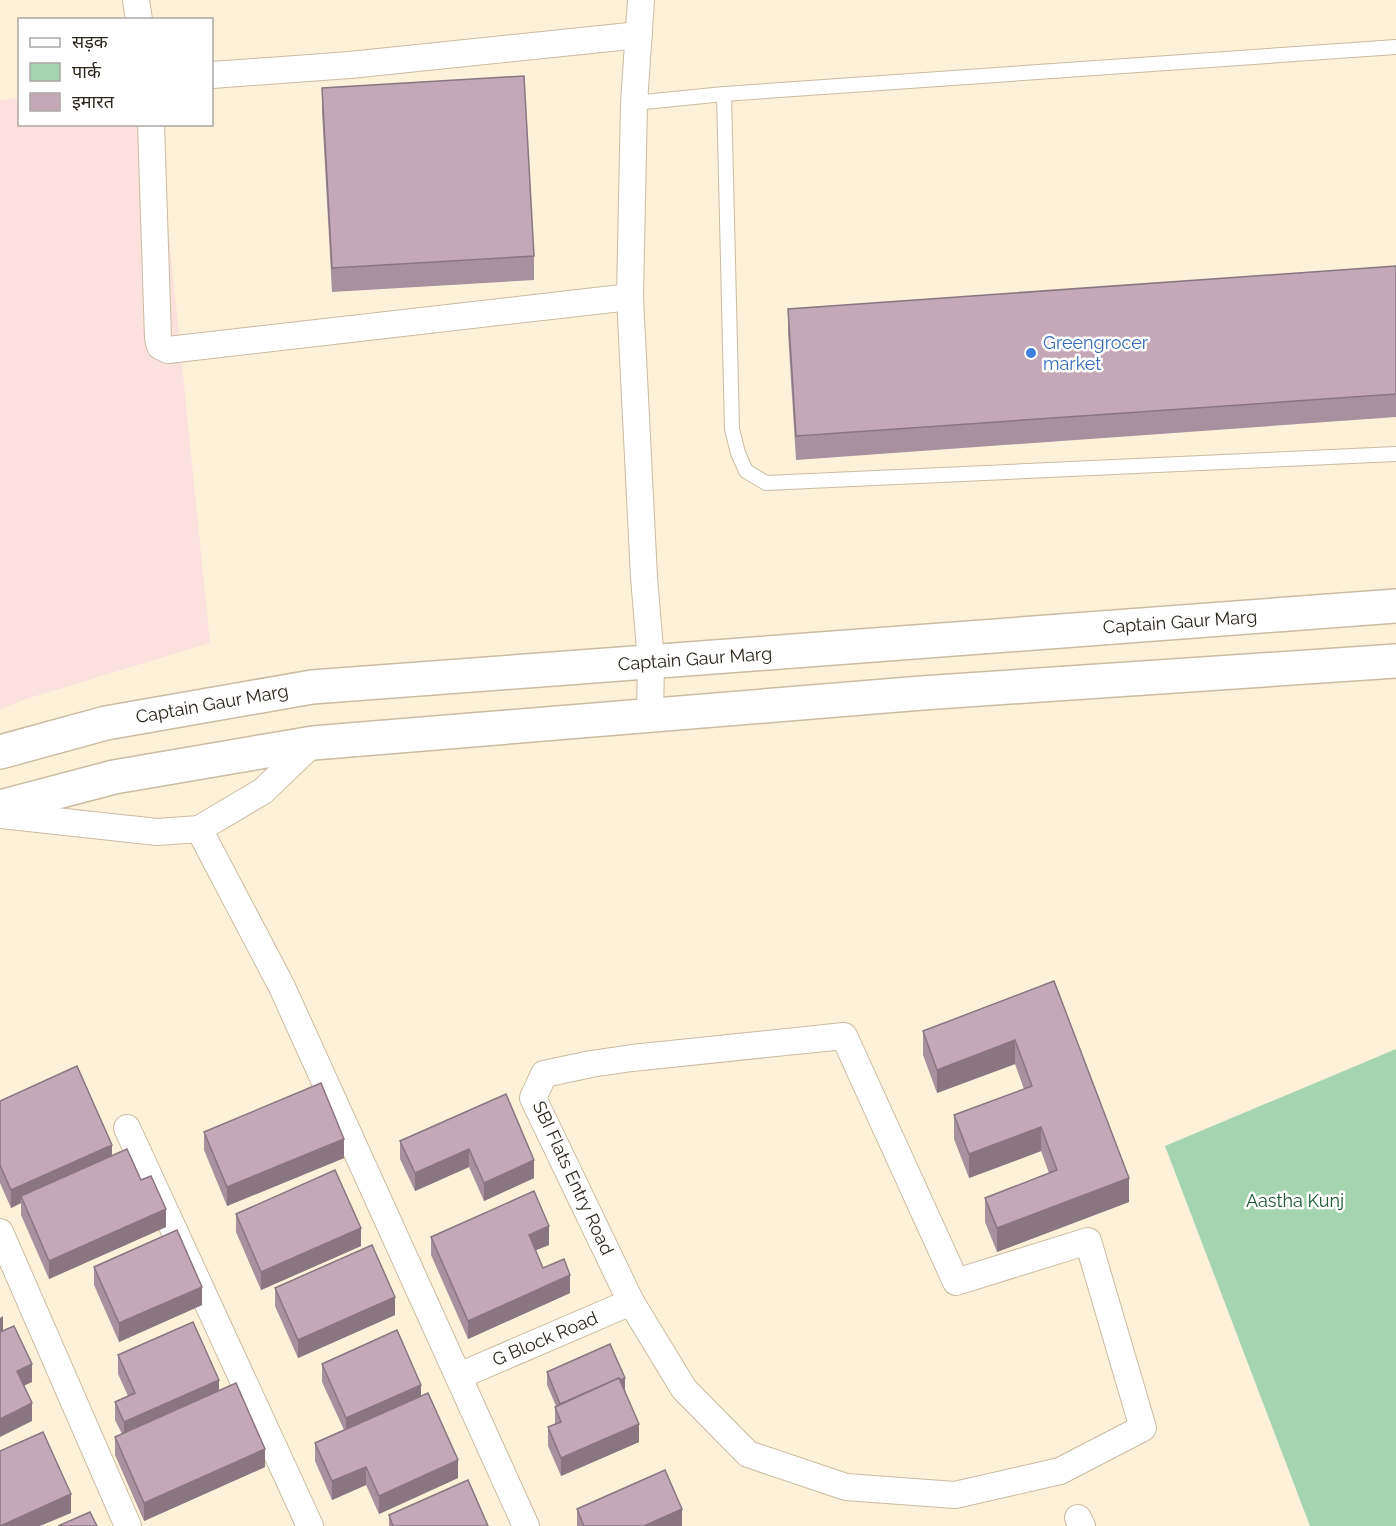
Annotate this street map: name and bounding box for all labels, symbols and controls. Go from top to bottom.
legend [18,18,213,126]
text: सड़क [72,31,109,52]
text: पार्क [72,61,102,82]
text: इमारत [72,91,115,112]
place label: Greengrocer market [1043,332,1149,374]
marker: Greengrocer market [1024,346,1038,360]
street label: Captain Gaur Marg [1102,606,1258,637]
street label: Captain Gaur Marg [617,643,773,674]
street label: Captain Gaur Marg [134,680,290,727]
street label: SBI Flats Entry Road [529,1098,618,1258]
park label: Aastha Kunj [1246,1190,1344,1211]
street label: G Block Road [489,1307,601,1370]

